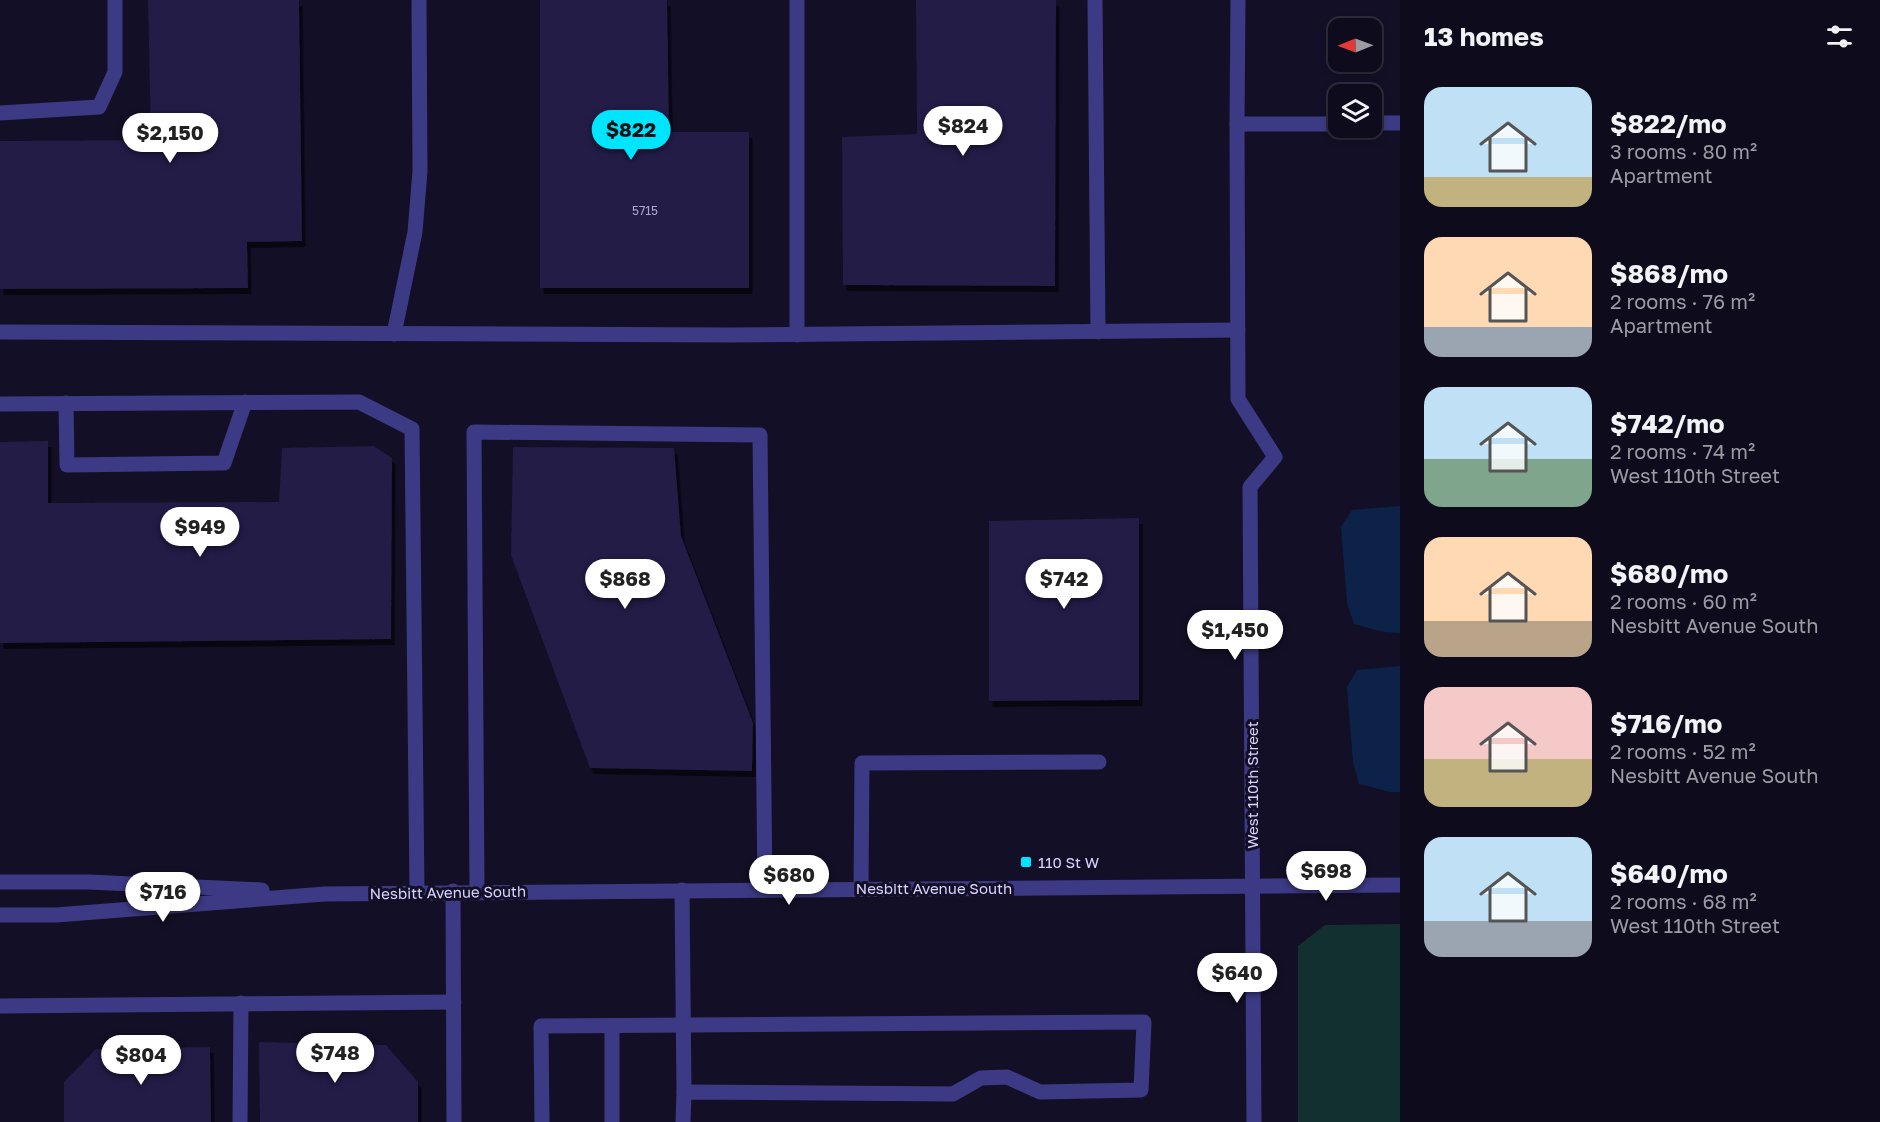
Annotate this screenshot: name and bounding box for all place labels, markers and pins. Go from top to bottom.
pin: $824 [927,106,999,157]
pin: $822 [595,110,667,161]
pin: $2,150 [121,113,219,164]
pin: $949 [164,507,236,558]
pin: $868 [589,559,661,610]
pin: $742 [1028,559,1100,610]
pin: $1,450 [1186,610,1284,661]
pin: $698 [1290,851,1362,902]
place label: 110 St W [1038,853,1099,871]
pin: $680 [753,855,825,906]
marker: 110 St W [1019,855,1033,869]
pin: $716 [127,872,199,923]
pin: $640 [1201,953,1273,1004]
pin: $748 [299,1033,371,1084]
pin: $804 [105,1035,177,1086]

